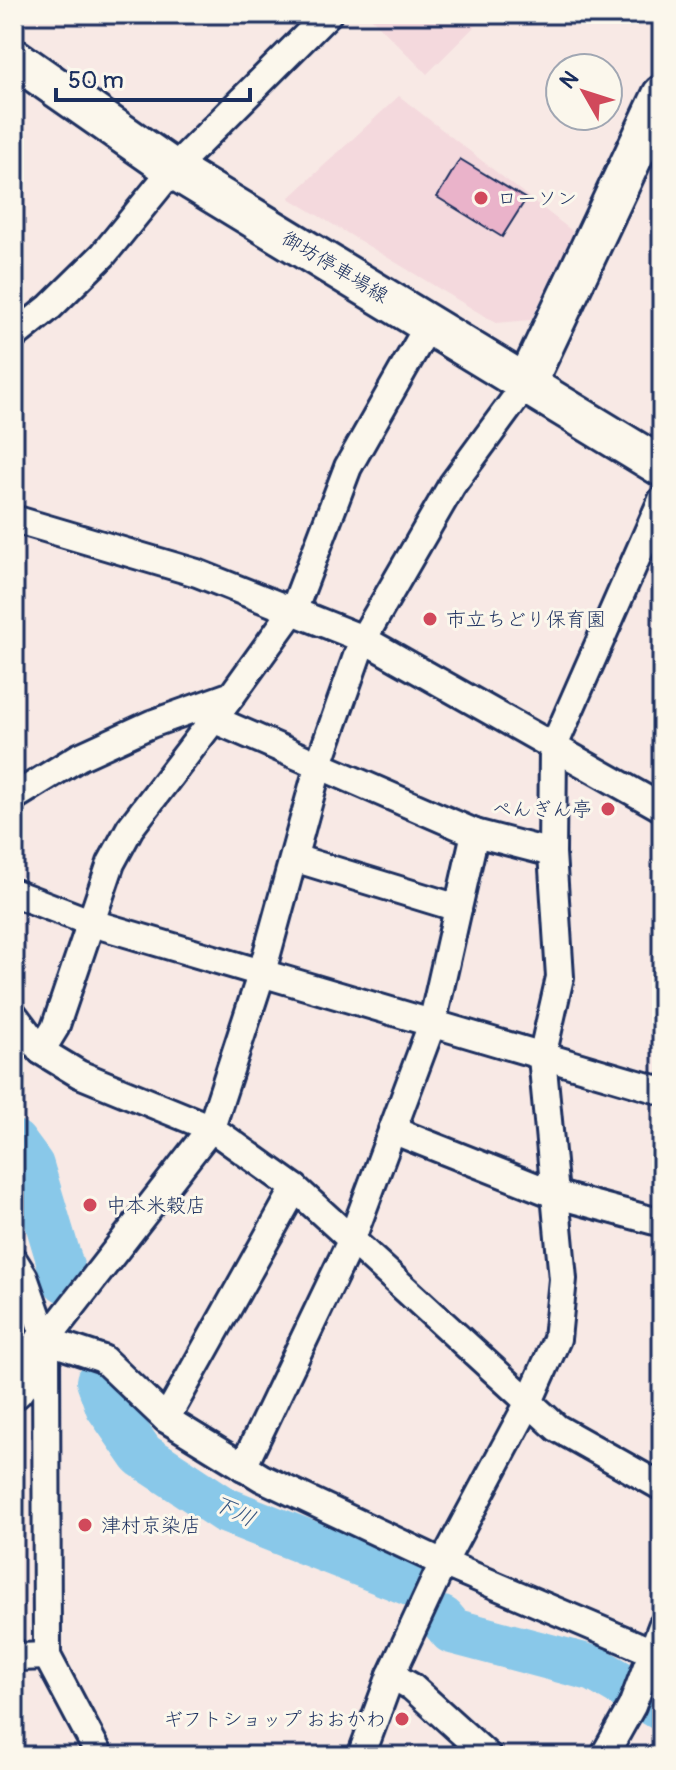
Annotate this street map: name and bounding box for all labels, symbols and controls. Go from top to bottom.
scale bar [56,52,250,102]
north arrow [544,52,624,132]
text: N [554,65,585,95]
text: 50 m [68,66,124,95]
place label: ローソン [497,186,577,211]
marker: ローソン [472,189,490,207]
street label: 御坊停車場線 [277,225,393,309]
place label: 市立ちどり保育園 [446,607,606,632]
marker: 市立ちどり保育園 [421,610,439,628]
place label: ぺんぎん亭 [492,797,592,822]
marker: ぺんぎん亭 [599,800,617,818]
place label: 中本米穀店 [106,1193,206,1218]
marker: 中本米穀店 [81,1196,99,1214]
water label: 下川 [208,1489,260,1533]
place label: 津村京染店 [101,1513,201,1538]
marker: 津村京染店 [76,1516,94,1534]
place label: ギフトショップ おおかわ [162,1707,386,1732]
marker: ギフトショップ おおかわ [393,1710,411,1728]

